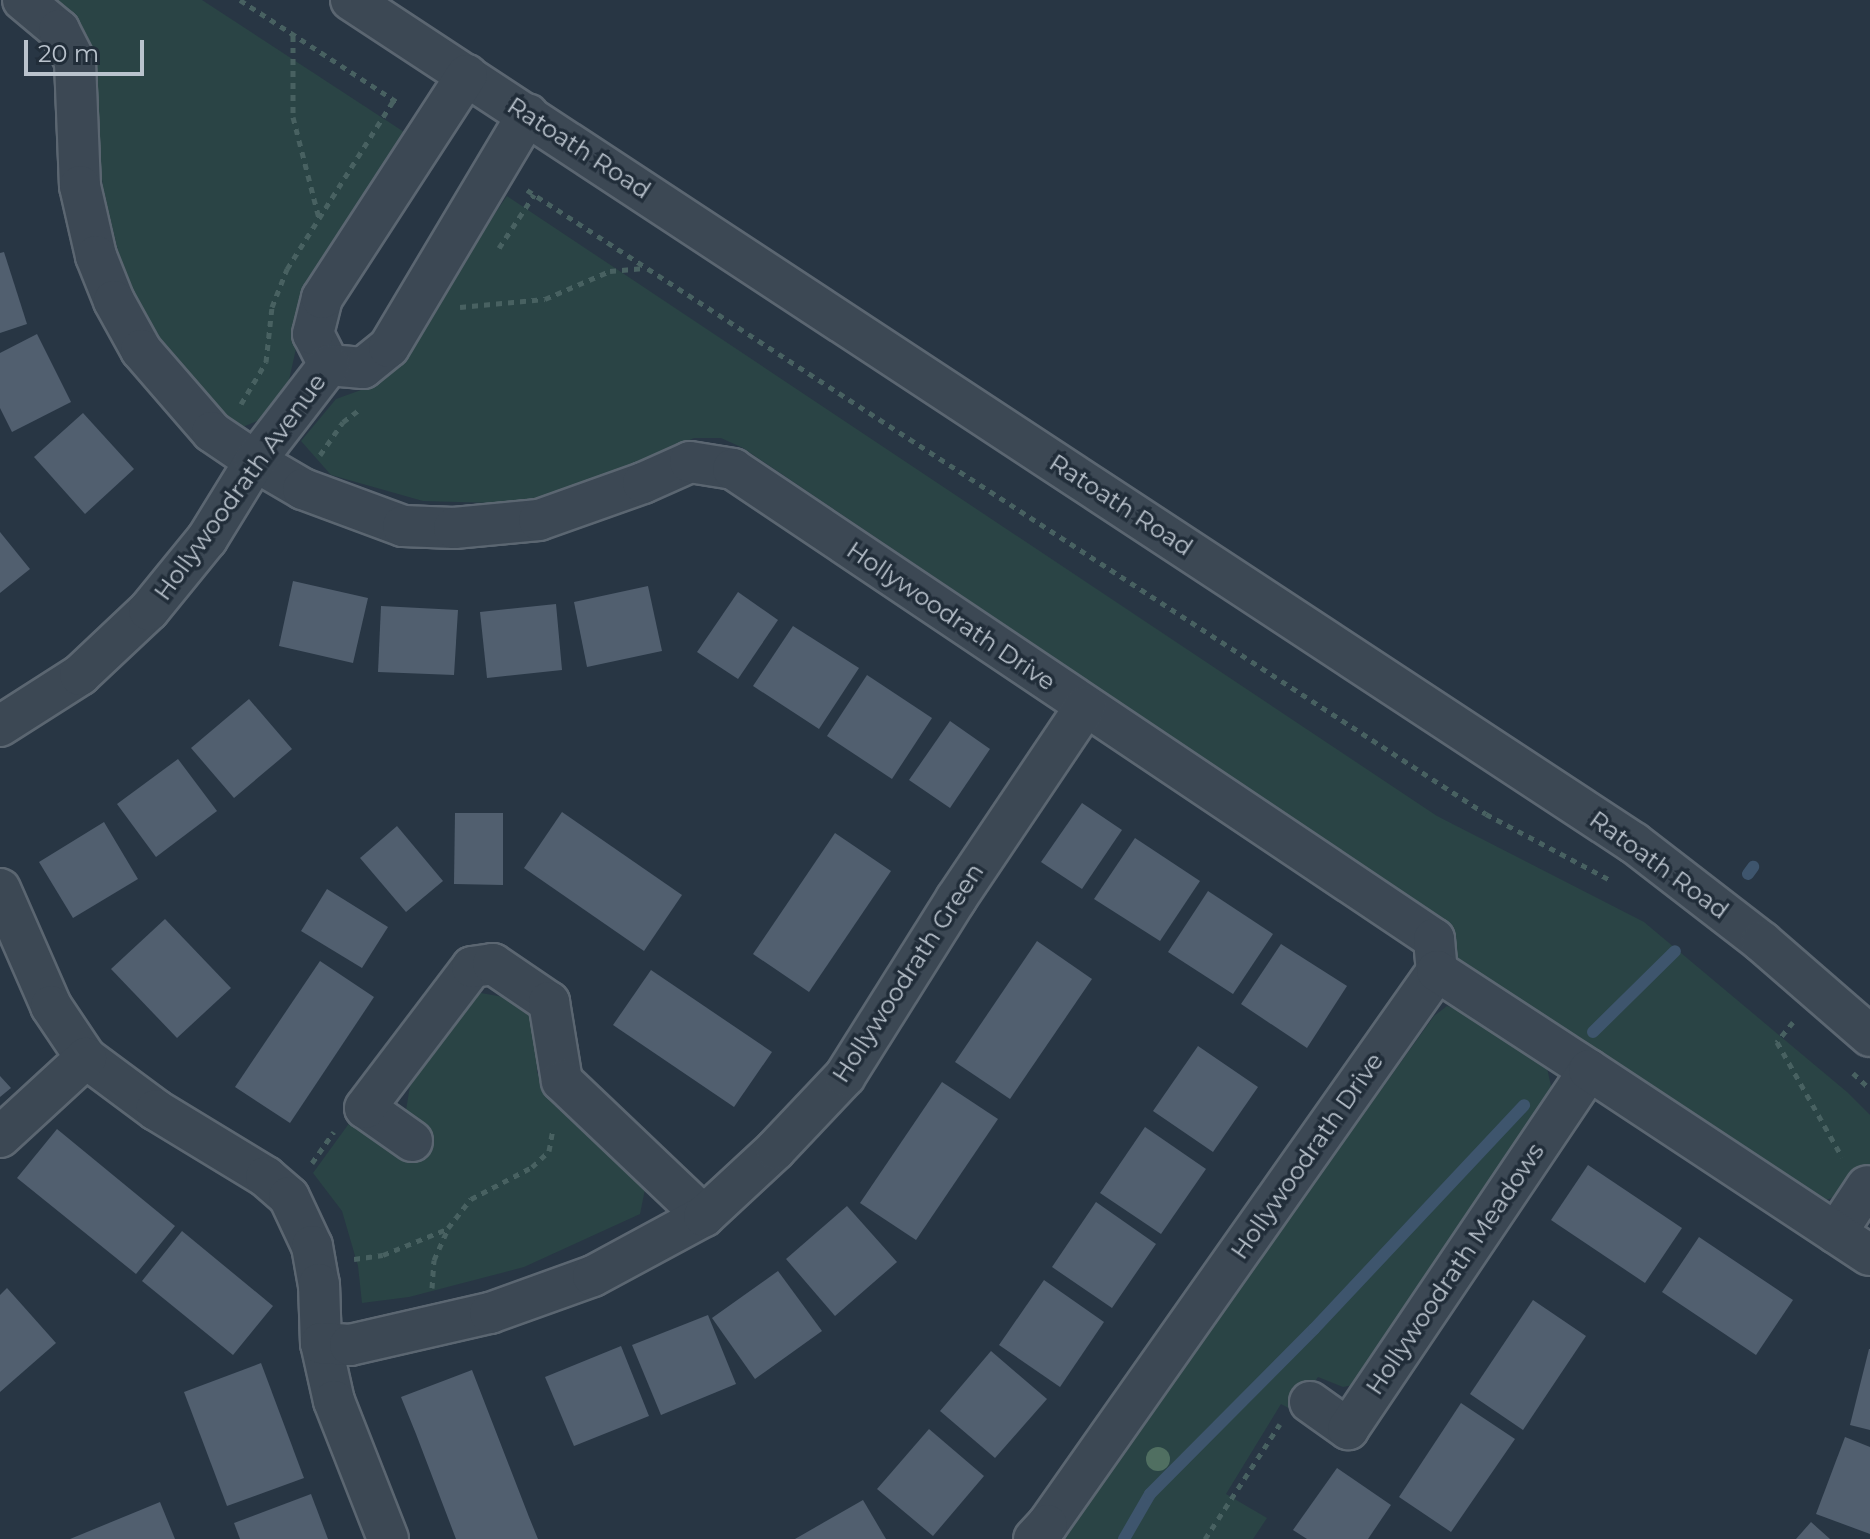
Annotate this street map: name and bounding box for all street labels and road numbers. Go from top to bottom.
street label: Ratoath Road [502,91,656,205]
street label: Hollywoodrath Avenue [148,368,332,606]
street label: Ratoath Road [1044,448,1198,562]
street label: Hollywoodrath Drive [841,535,1061,697]
street label: Ratoath Road [1584,805,1734,925]
street label: Hollywoodrath Green [826,858,990,1088]
street label: Hollywoodrath Drive [1225,1047,1389,1265]
street label: Hollywoodrath Meadows [1360,1138,1550,1400]

